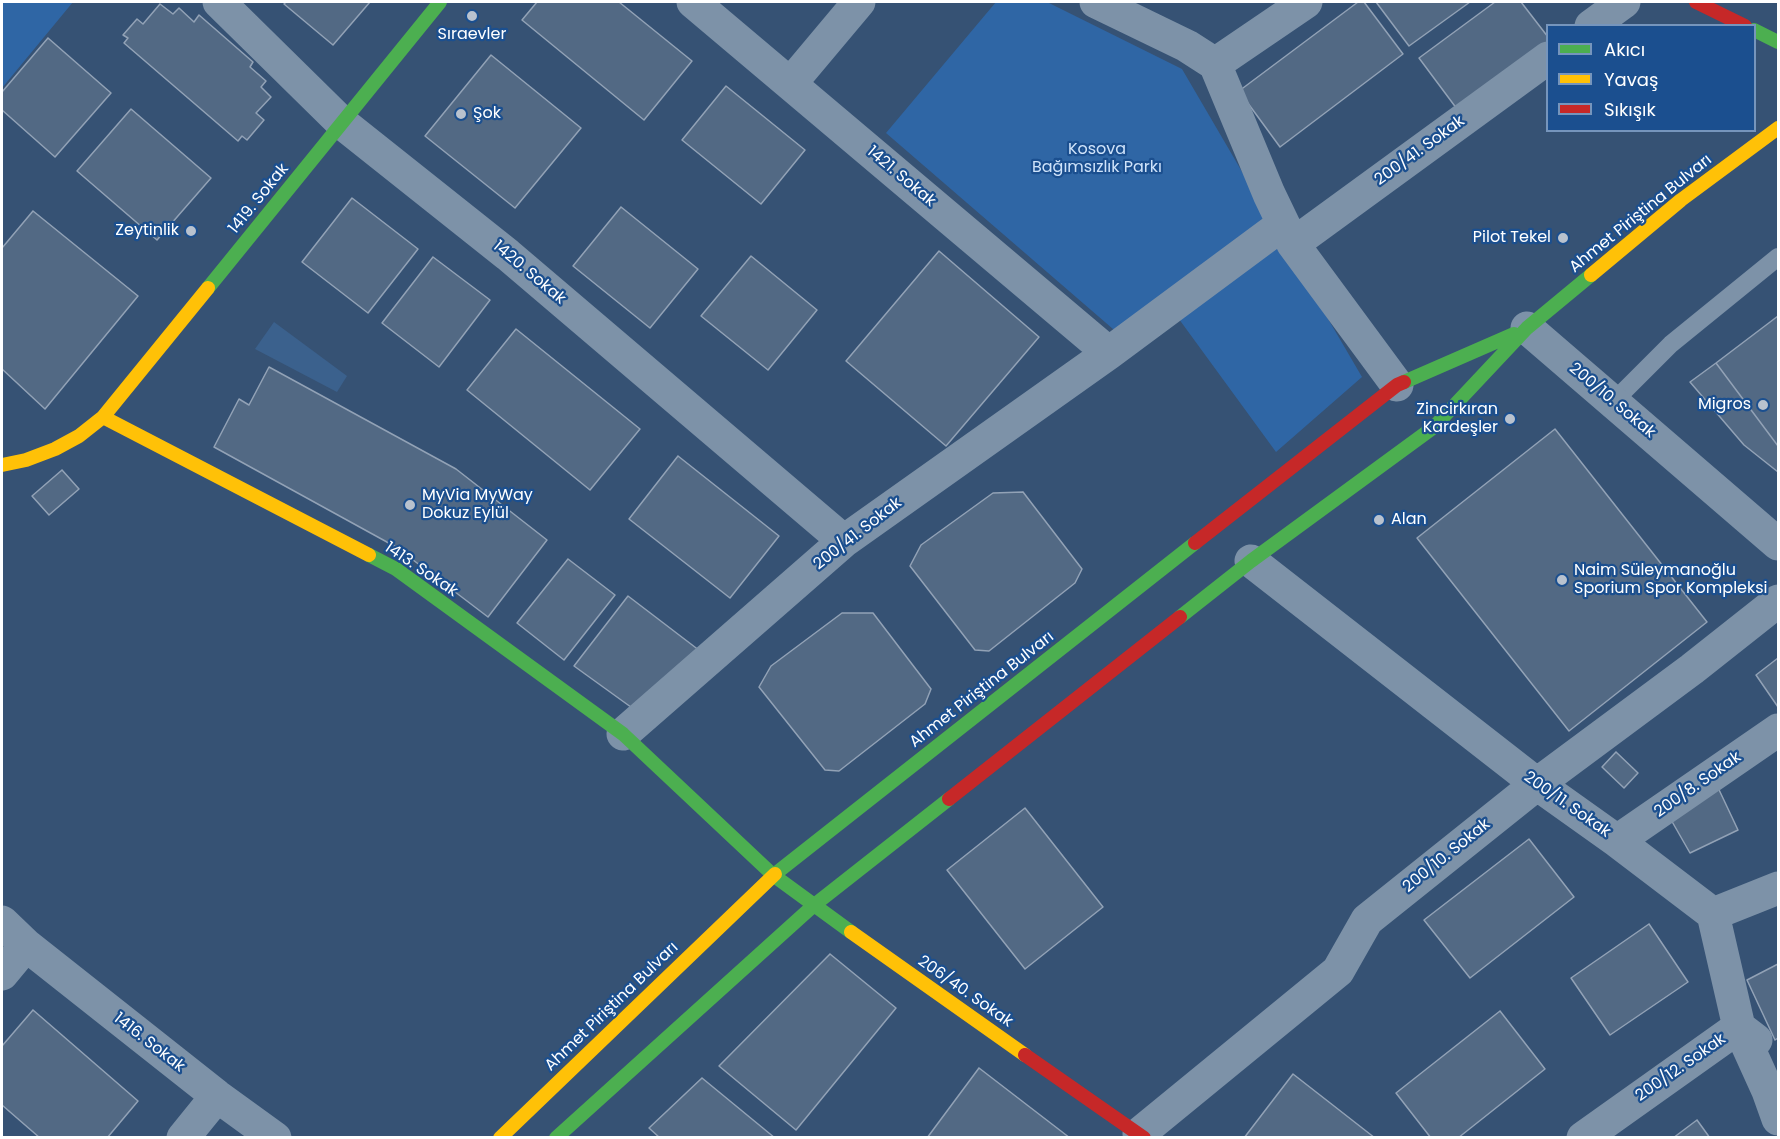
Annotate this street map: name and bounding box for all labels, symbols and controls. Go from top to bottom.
marker: Sıraevler [465,9,479,23]
legend [1546,24,1756,132]
place label: Sıraevler [438,25,506,45]
text: Akıcı [1604,37,1645,62]
text: Yavaş [1604,67,1658,92]
text: Sıkışık [1604,97,1656,122]
place label: Şok [473,104,501,124]
marker: Şok [454,107,468,121]
street label: 200/41. Sokak [1371,112,1469,190]
park label: Kosova Bağımsızlık Parkı [1032,140,1162,178]
street label: 1421. Sokak [863,143,939,211]
street label: Ahmet Piriştina Bulvarı [1566,151,1716,277]
street label: 1419. Sokak [225,160,293,238]
place label: Zeytinlik [115,221,179,241]
marker: Zeytinlik [184,224,198,238]
place label: Pilot Tekel [1473,228,1551,248]
marker: Pilot Tekel [1556,231,1570,245]
street label: 1420. Sokak [489,237,569,309]
street label: 200/10. Sokak [1565,359,1659,443]
place label: Migros [1698,395,1751,415]
marker: Migros [1756,398,1770,412]
place label: Zincirkıran Kardeşler [1416,400,1498,438]
marker: Zincirkıran Kardeşler [1503,412,1517,426]
place label: MyVia MyWay Dokuz Eylül [422,486,533,524]
street label: 200/41. Sokak [810,494,906,574]
marker: MyVia MyWay Dokuz Eylül [403,498,417,512]
place label: Alan [1391,510,1427,530]
marker: Alan [1372,513,1386,527]
street label: 1413. Sokak [381,538,461,602]
place label: Naim Süleymanoğlu Sporium Spor Kompleksi [1574,561,1768,599]
marker: Naim Süleymanoğlu Sporium Spor Kompleksi [1555,573,1569,587]
street label: Ahmet Piriştina Bulvarı [906,628,1058,752]
street label: 200/8. Sokak [1651,748,1745,822]
street label: 200/11. Sokak [1520,768,1614,842]
street label: 200/10. Sokak [1400,815,1494,897]
street label: Ahmet Piriştina Bulvarı [541,938,683,1076]
street label: 206/40. Sokak [914,952,1016,1032]
street label: 1416. Sokak [110,1009,188,1077]
street label: 200/12. Sokak [1632,1030,1730,1106]

